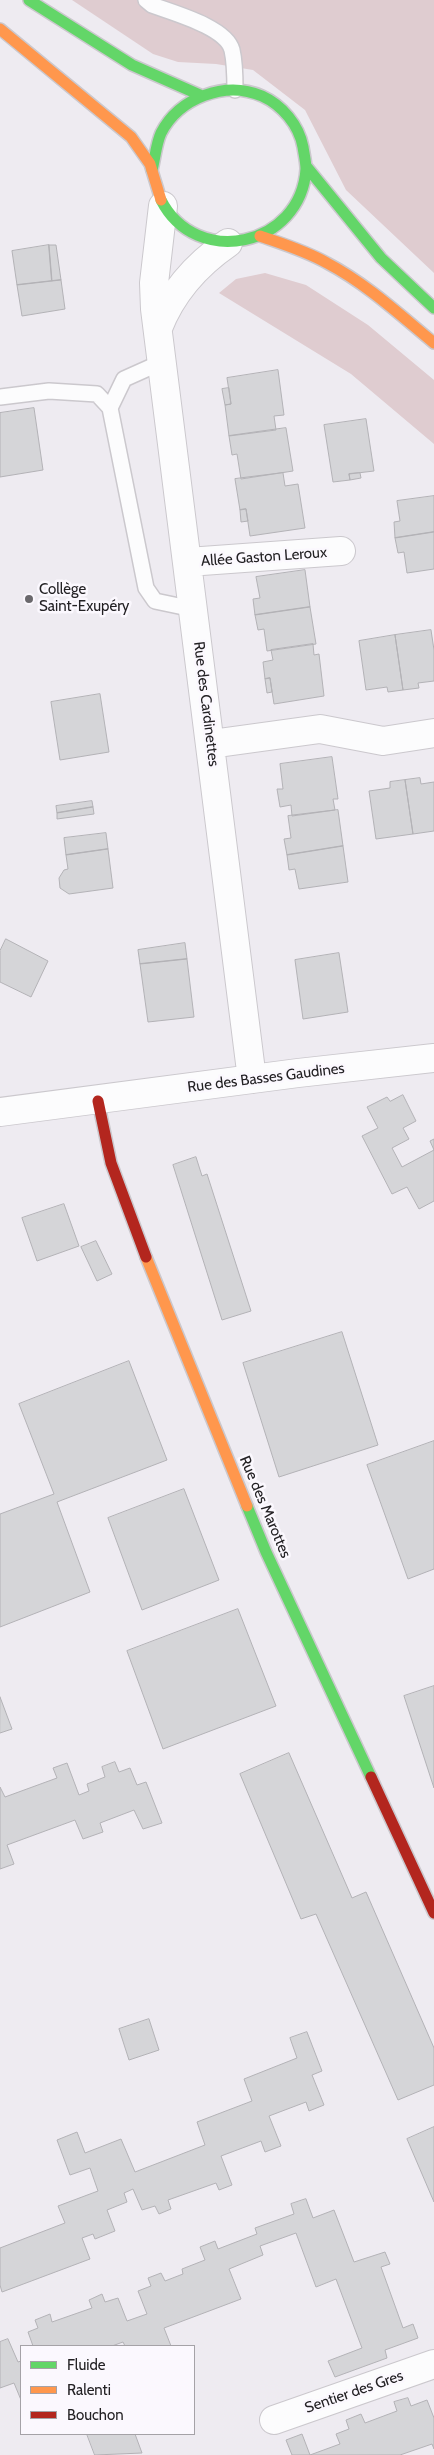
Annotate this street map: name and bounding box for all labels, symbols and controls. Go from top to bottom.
street label: Allée Gaston Leroux [200,544,328,570]
place label: Collège Saint-Exupéry [39,581,129,616]
marker: Collège Saint-Exupéry [23,593,35,605]
street label: Rue des Cardinettes [189,640,223,768]
street label: Rue des Basses Gaudines [186,1059,346,1097]
street label: Rue des Marottes [235,1453,295,1561]
legend [20,2345,195,2435]
text: Fluide [67,2356,105,2374]
street label: Sentier des Gres [302,2367,406,2417]
text: Ralenti [67,2381,111,2399]
text: Bouchon [67,2406,124,2424]

